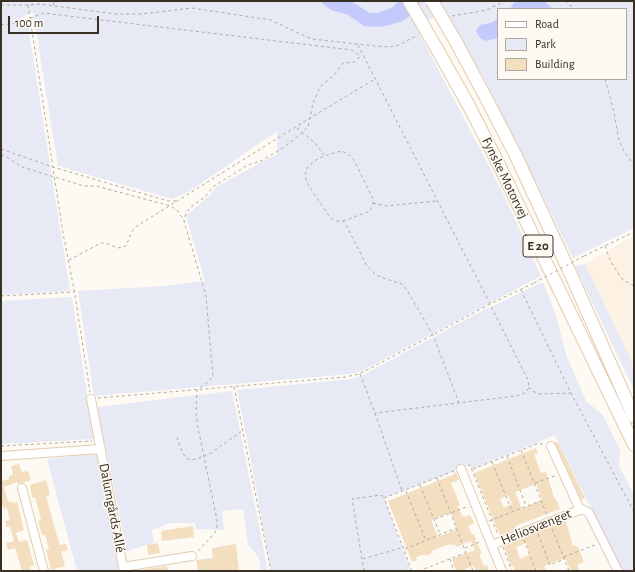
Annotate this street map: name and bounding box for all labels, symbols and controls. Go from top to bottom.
scale bar [10,8,101,34]
legend [497,8,627,80]
text: 100 m [15,17,43,29]
text: Road [535,18,559,30]
text: Park [535,38,556,50]
text: Building [535,58,575,70]
street label: Fynske Motorvej [478,135,532,221]
road number: E 20 [523,235,553,257]
street label: Dalumgårds Allé [95,462,129,554]
street label: Heliosvænget [498,505,574,549]

